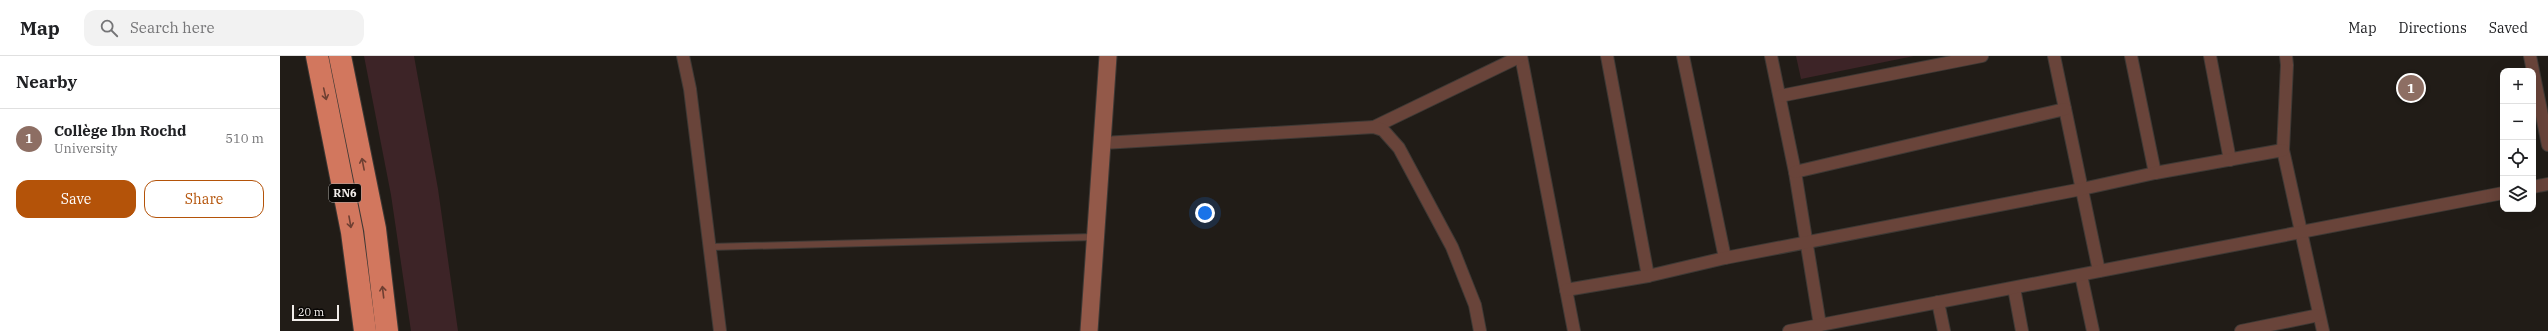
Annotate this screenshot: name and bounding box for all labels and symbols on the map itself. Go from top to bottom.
pin: 1 [2398,73,2424,103]
one-way arrow [322,87,330,100]
one-way arrow [359,158,367,171]
road number: RN6 [329,184,361,202]
your location [1195,203,1215,223]
one-way arrow [346,215,354,228]
one-way arrow [379,286,387,299]
scale bar [292,303,339,322]

